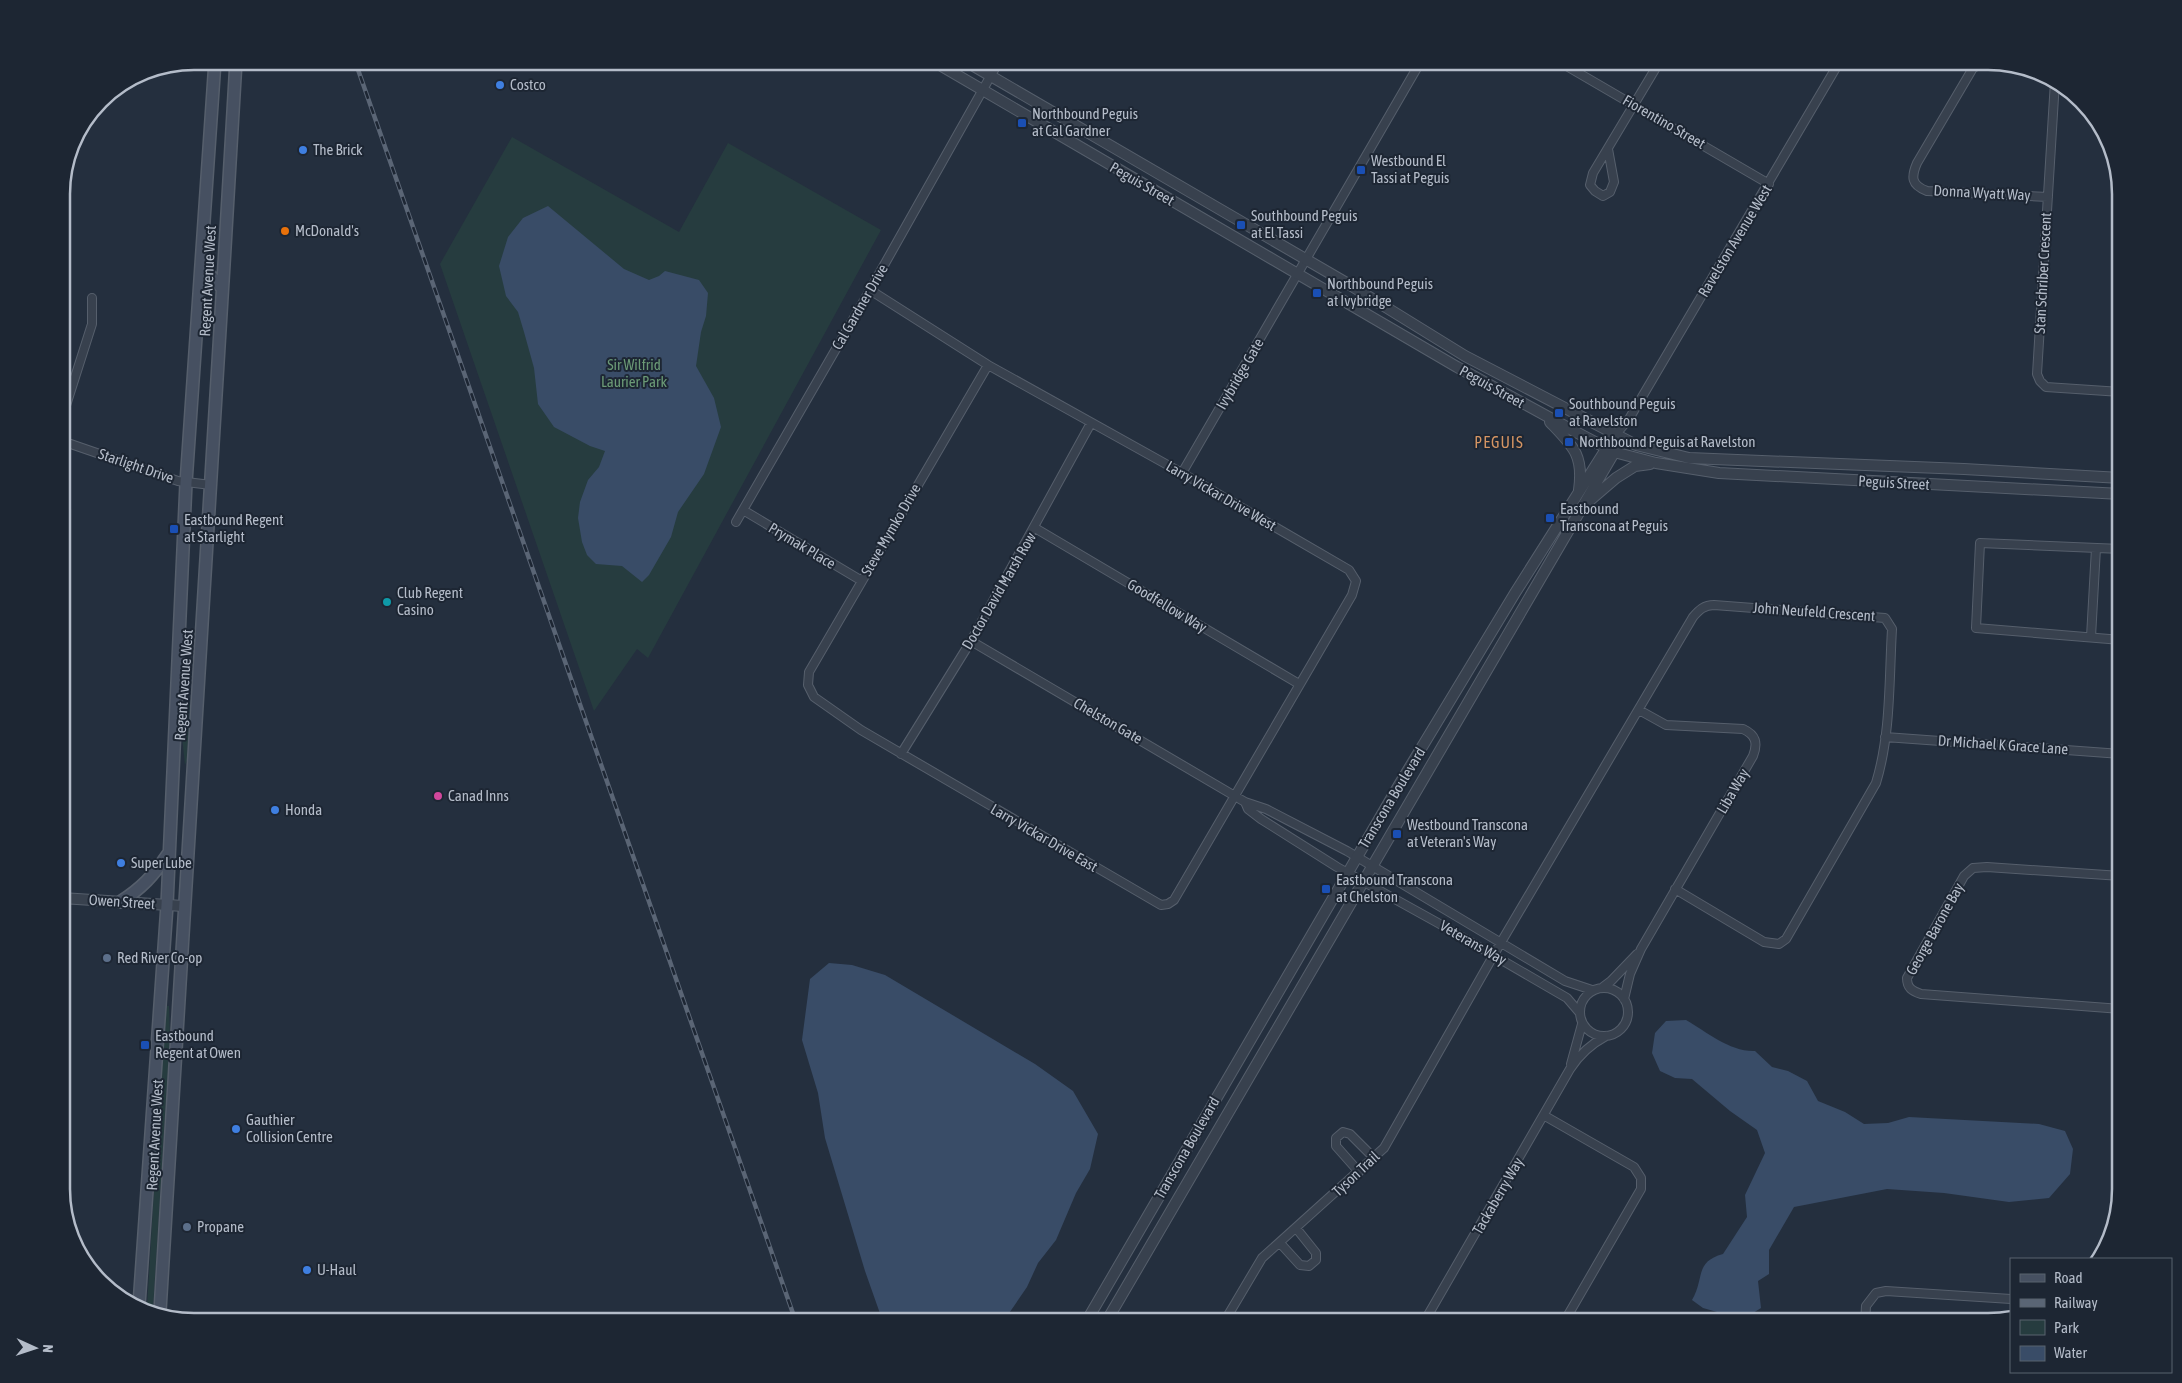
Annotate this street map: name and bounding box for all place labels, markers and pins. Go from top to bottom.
place label: Costco [510,76,546,93]
marker: Costco [494,79,506,91]
place label: Northbound Peguis at Cal Gardner [1032,105,1138,139]
marker: Northbound Peguis at Cal Gardner [1016,117,1028,129]
place label: The Brick [313,141,363,158]
marker: The Brick [297,144,309,156]
place label: Westbound El Tassi at Peguis [1371,152,1449,186]
marker: Westbound El Tassi at Peguis [1355,164,1367,176]
place label: Southbound Peguis at El Tassi [1251,207,1358,241]
marker: Southbound Peguis at El Tassi [1235,219,1247,231]
place label: McDonald's [295,222,359,239]
marker: McDonald's [279,225,291,237]
place label: Northbound Peguis at Ivybridge [1327,275,1433,309]
marker: Northbound Peguis at Ivybridge [1311,287,1323,299]
place label: Southbound Peguis at Ravelston [1569,395,1676,429]
marker: Southbound Peguis at Ravelston [1553,407,1565,419]
place label: Northbound Peguis at Ravelston [1579,433,1756,450]
marker: Northbound Peguis at Ravelston [1563,436,1575,448]
place label: Eastbound Transcona at Peguis [1560,500,1668,534]
place label: Eastbound Regent at Starlight [184,511,284,545]
marker: Eastbound Transcona at Peguis [1544,512,1556,524]
marker: Eastbound Regent at Starlight [168,523,180,535]
place label: Club Regent Casino [397,584,463,618]
marker: Club Regent Casino [381,596,393,608]
place label: Canad Inns [448,787,509,804]
marker: Canad Inns [432,790,444,802]
place label: Honda [285,801,322,818]
marker: Honda [269,804,281,816]
place label: Westbound Transcona at Veteran's Way [1407,816,1528,850]
marker: Westbound Transcona at Veteran's Way [1391,828,1403,840]
place label: Super Lube [131,854,192,871]
marker: Super Lube [115,857,127,869]
place label: Eastbound Transcona at Chelston [1336,871,1453,905]
marker: Eastbound Transcona at Chelston [1320,883,1332,895]
place label: Red River Co-op [117,949,202,966]
marker: Red River Co-op [101,952,113,964]
place label: Eastbound Regent at Owen [155,1027,241,1061]
marker: Eastbound Regent at Owen [139,1039,151,1051]
place label: Gauthier Collision Centre [246,1111,333,1145]
marker: Gauthier Collision Centre [230,1123,242,1135]
place label: Propane [197,1218,244,1235]
marker: Propane [181,1221,193,1233]
place label: U-Haul [317,1261,357,1278]
marker: U-Haul [301,1264,313,1276]

